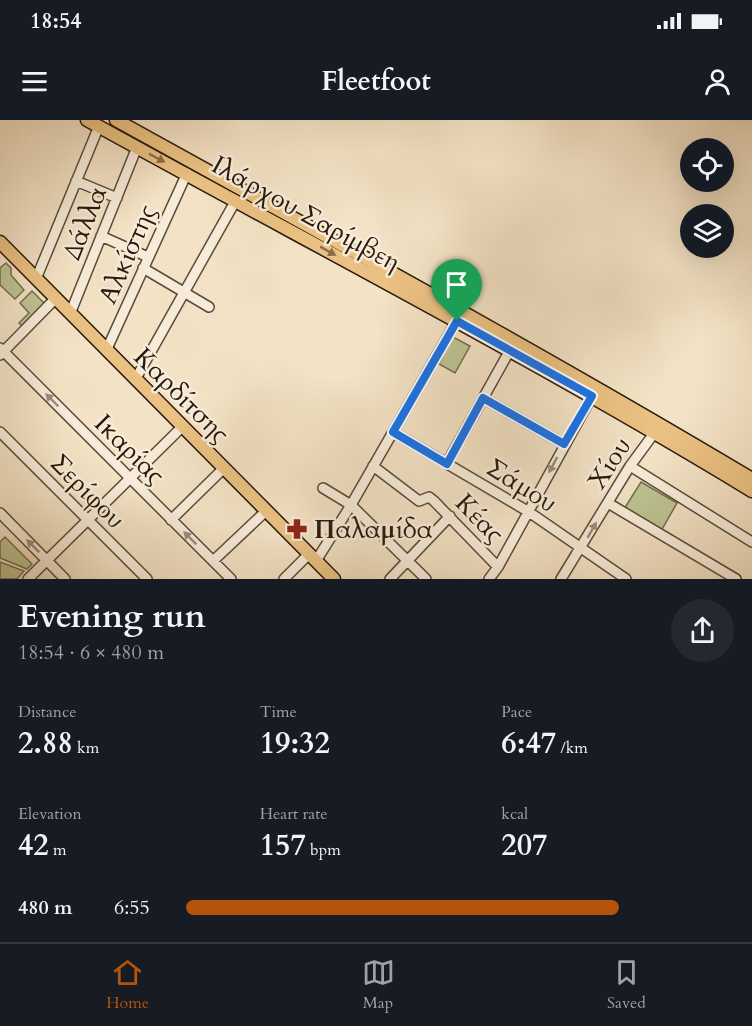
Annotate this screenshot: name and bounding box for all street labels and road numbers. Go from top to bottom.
street label: Ιλάρχου Σαρίμβεη [205,147,406,280]
street label: Δάλλα [54,181,115,265]
street label: Αλκίστης [90,199,165,309]
street label: Καρδίτσης [126,340,237,451]
street label: Ικαρίας [87,406,173,492]
street label: Χίου [580,431,639,496]
street label: Σερίφου [43,446,133,536]
street label: Σάμου [480,450,563,521]
street label: Κέας [447,486,512,551]

